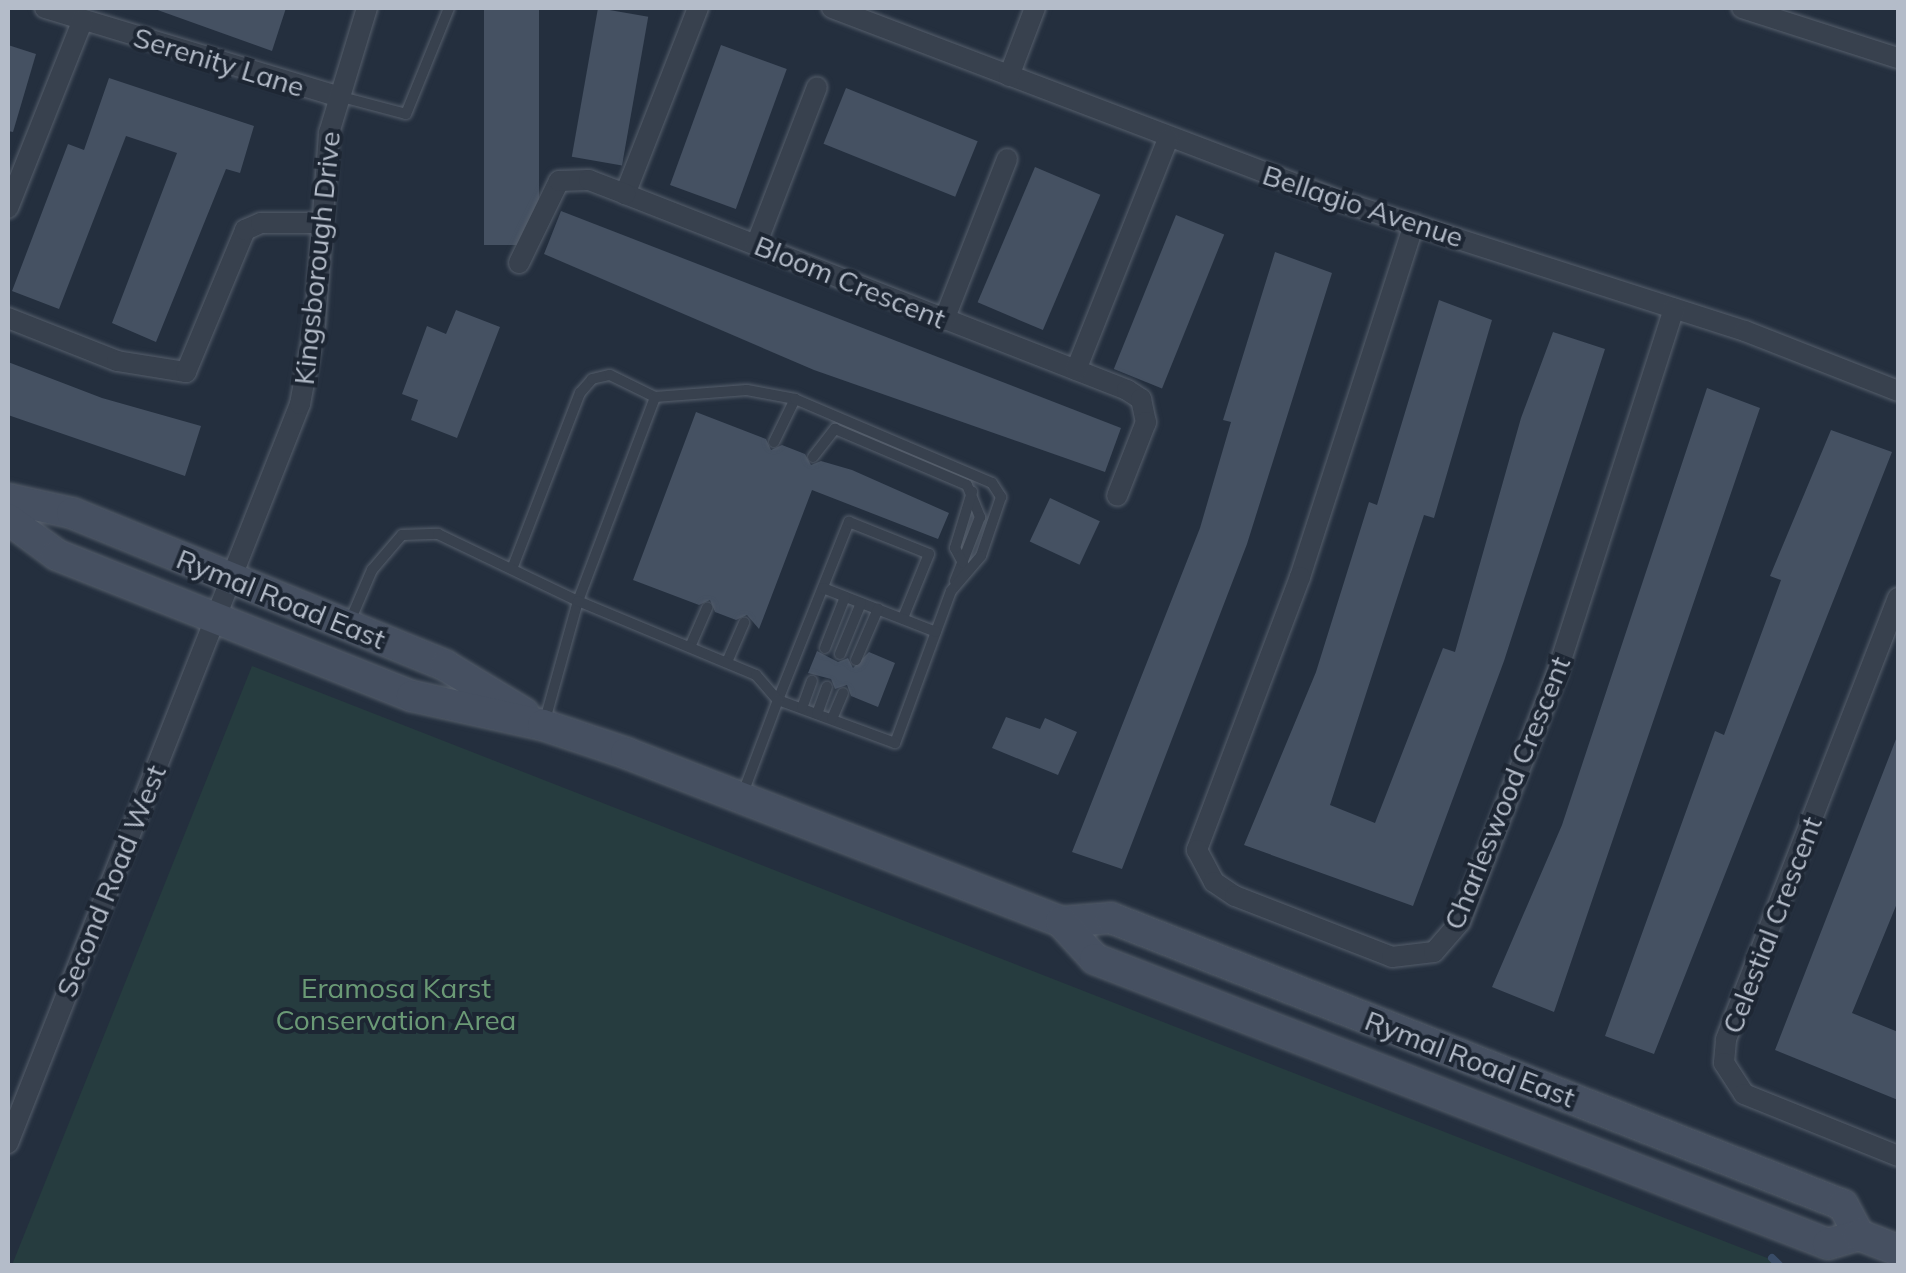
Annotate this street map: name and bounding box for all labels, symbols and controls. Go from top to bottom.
street label: Serenity Lane [130,20,308,104]
street label: Kingsborough Drive [287,130,347,386]
street label: Bellagio Avenue [1259,158,1467,254]
street label: Bloom Crescent [750,228,950,336]
street label: Rymal Road East [172,542,390,656]
street label: Charleswood Crescent [1437,652,1577,934]
street label: Second Road West [49,760,173,1002]
street label: Celestial Crescent [1715,812,1829,1038]
park label: Eramosa Karst Conservation Area [276,971,516,1037]
street label: Rymal Road East [1360,1004,1580,1114]

